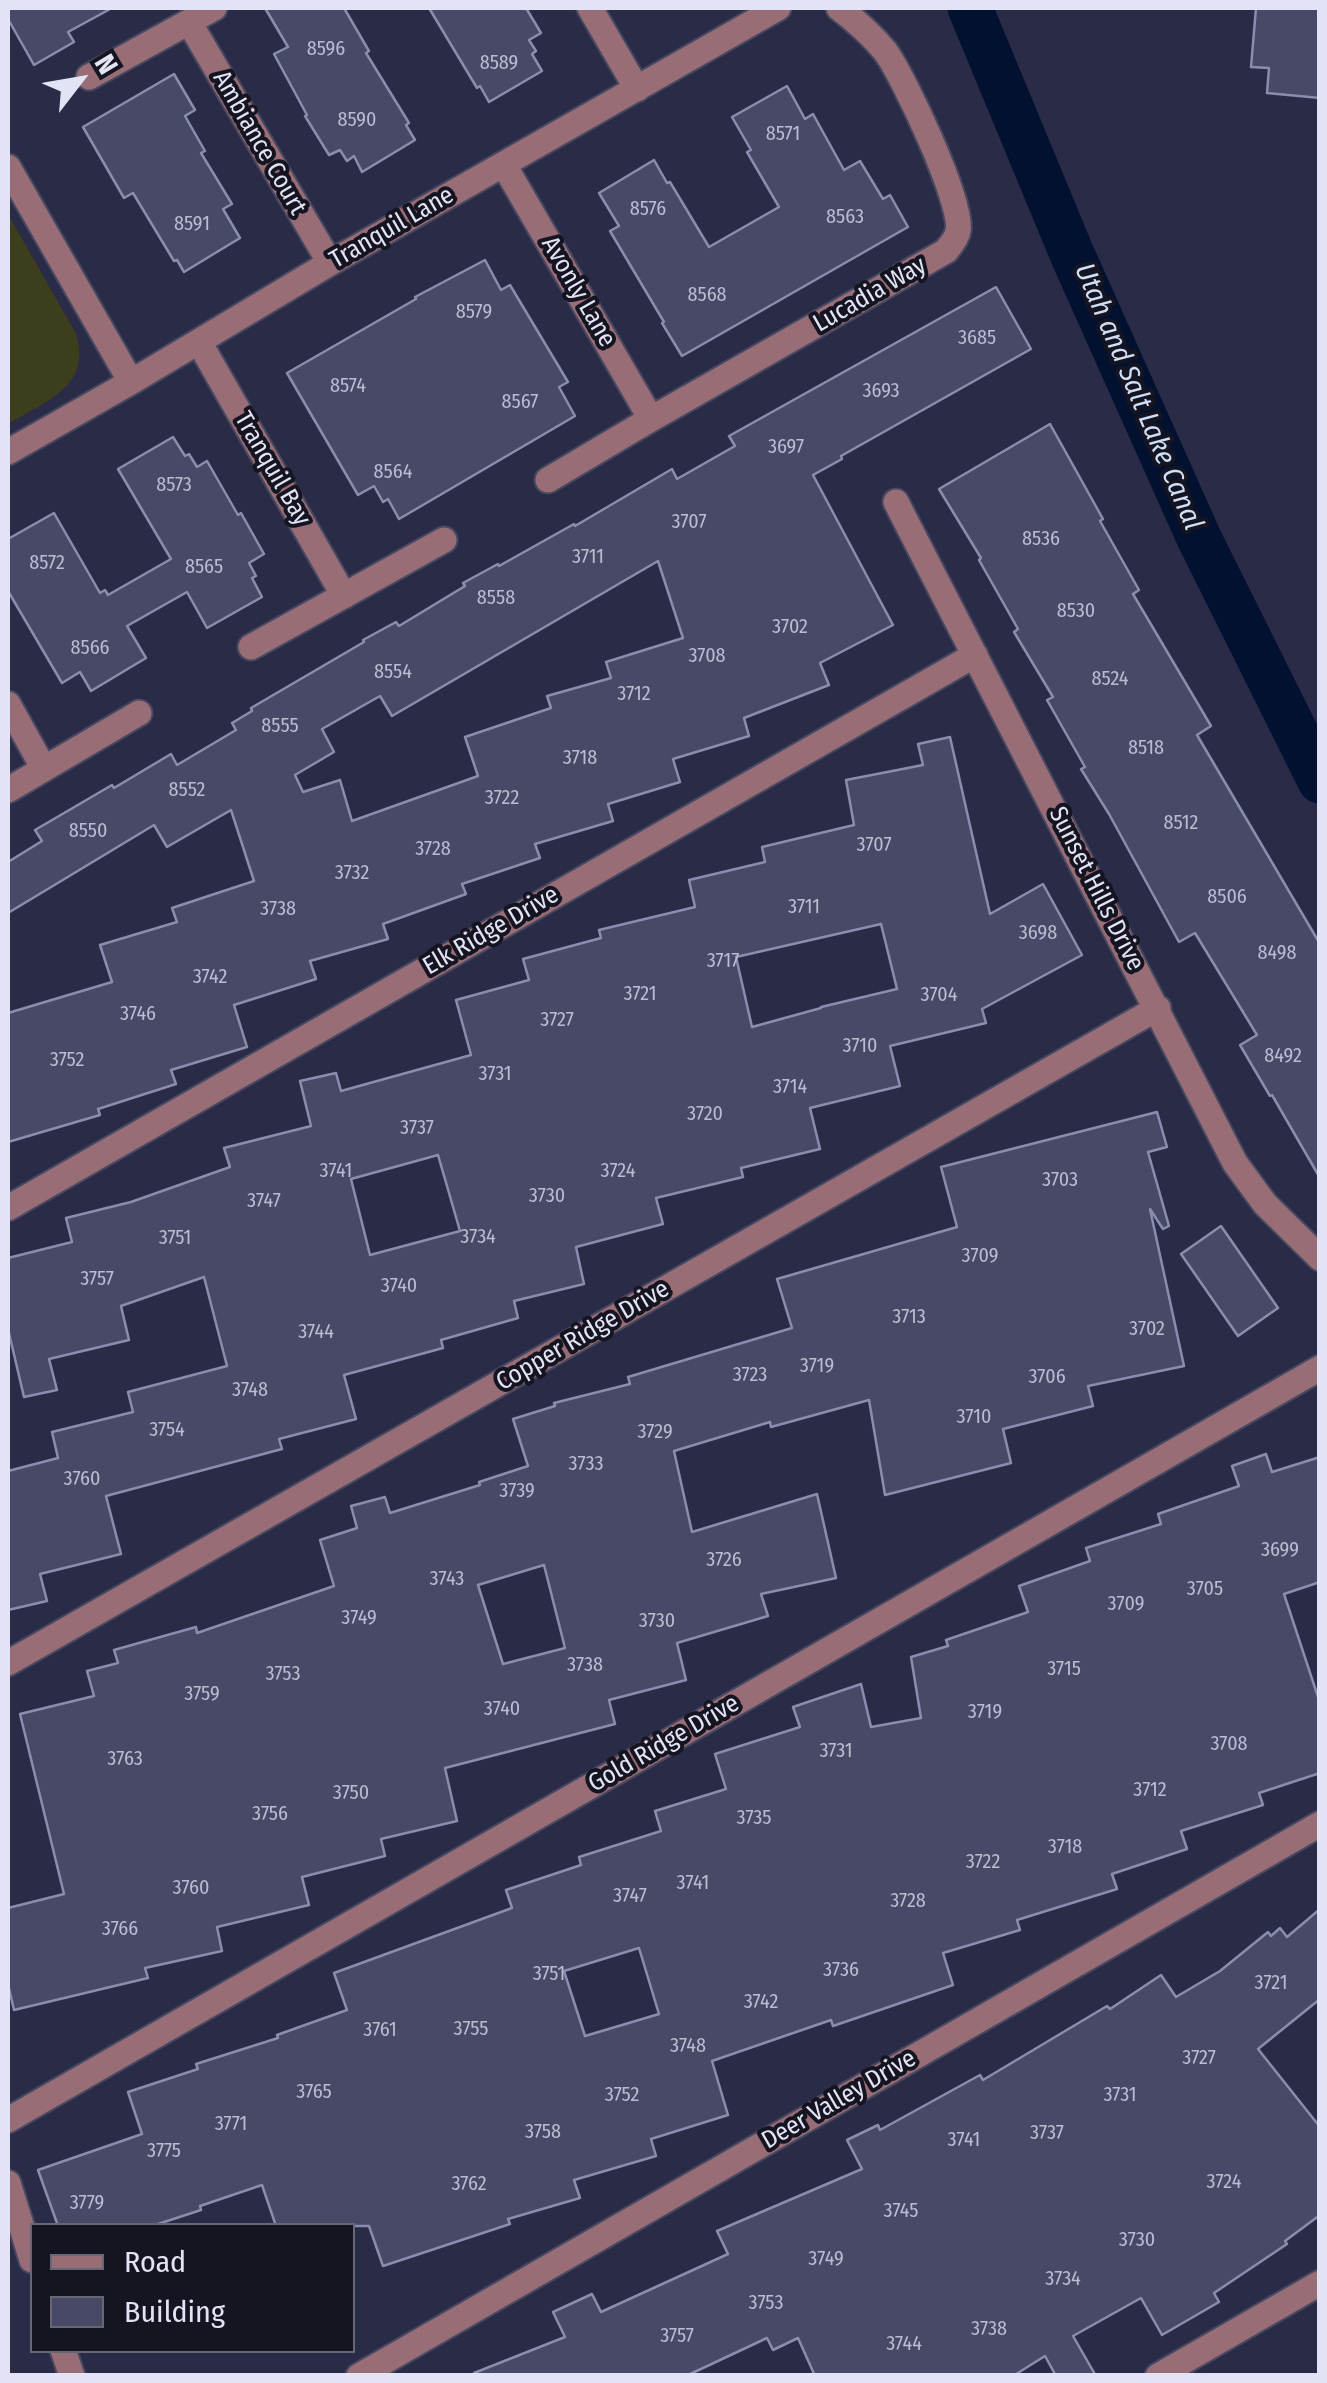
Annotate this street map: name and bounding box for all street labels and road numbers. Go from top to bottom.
street label: Ambiance Court [206,66,312,220]
street label: Tranquil Lane [325,180,459,276]
street label: Avonly Lane [534,231,622,353]
street label: Lucadia Way [808,251,932,339]
street label: Tranquil Bay [227,407,317,531]
street label: Sunset Hills Drive [1042,802,1150,976]
street label: Elk Ridge Drive [418,880,564,982]
street label: Copper Ridge Drive [491,1274,675,1398]
street label: Gold Ridge Drive [583,1689,745,1799]
street label: Deer Valley Drive [757,2044,921,2156]

